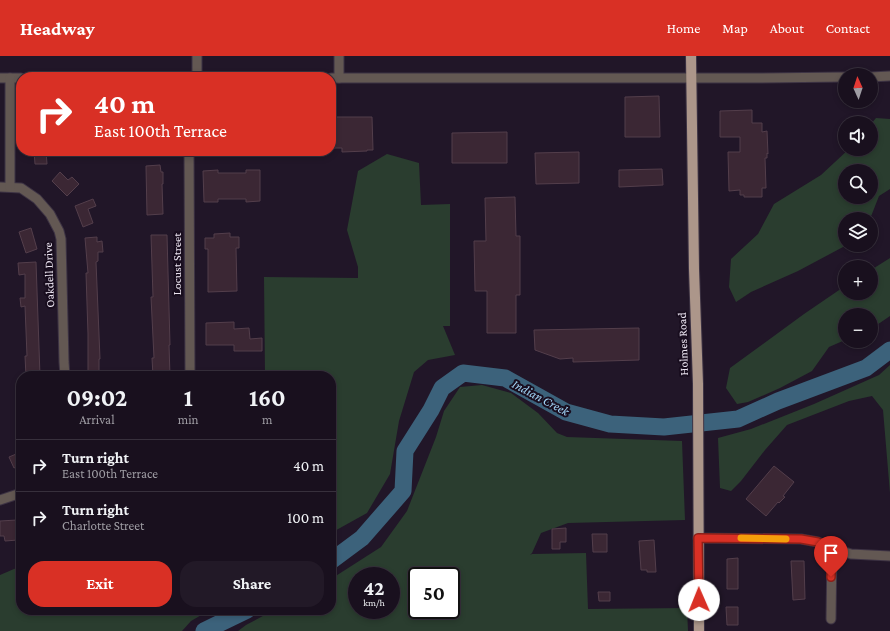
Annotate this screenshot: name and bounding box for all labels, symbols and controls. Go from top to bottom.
text: Headway [20,18,95,39]
text: Home [667,20,700,36]
text: Map [722,20,748,36]
text: About [770,20,804,36]
text: Contact [826,20,870,36]
north arrow [838,68,878,108]
map controls [838,68,878,348]
icon: right [28,88,80,140]
text: 40 m [94,88,155,119]
button: sound [838,116,878,156]
text: East 100th Terrace [94,121,227,141]
button: search [838,164,878,204]
button: layers [838,212,878,252]
street label: Locust Street [170,232,184,295]
street label: Oakdell Drive [41,242,57,308]
button: + [838,260,878,300]
button: − [838,308,878,348]
street label: Holmes Road [675,311,691,376]
water label: Indian Creek [510,376,573,419]
text: 09:02 [66,384,127,411]
text: 1 [184,384,193,411]
text: 160 [249,384,286,411]
text: Arrival [79,412,115,427]
text: min [178,412,199,427]
text: m [262,412,273,427]
text: Turn right [62,450,129,466]
icon: right [28,455,50,477]
text: 40 m [293,458,324,474]
text: East 100th Terrace [62,466,158,481]
text: Turn right [62,502,129,518]
icon: right [28,507,50,529]
text: 100 m [287,510,324,526]
text: Charlotte Street [62,518,144,533]
pin [814,536,848,577]
icon: arrive [820,542,842,564]
button: Exit [28,561,172,607]
button: Share [180,561,324,607]
speed limit sign: 50 [408,567,460,619]
text: 42 [364,577,384,599]
position arrow [678,579,720,621]
text: km/h [363,597,385,608]

